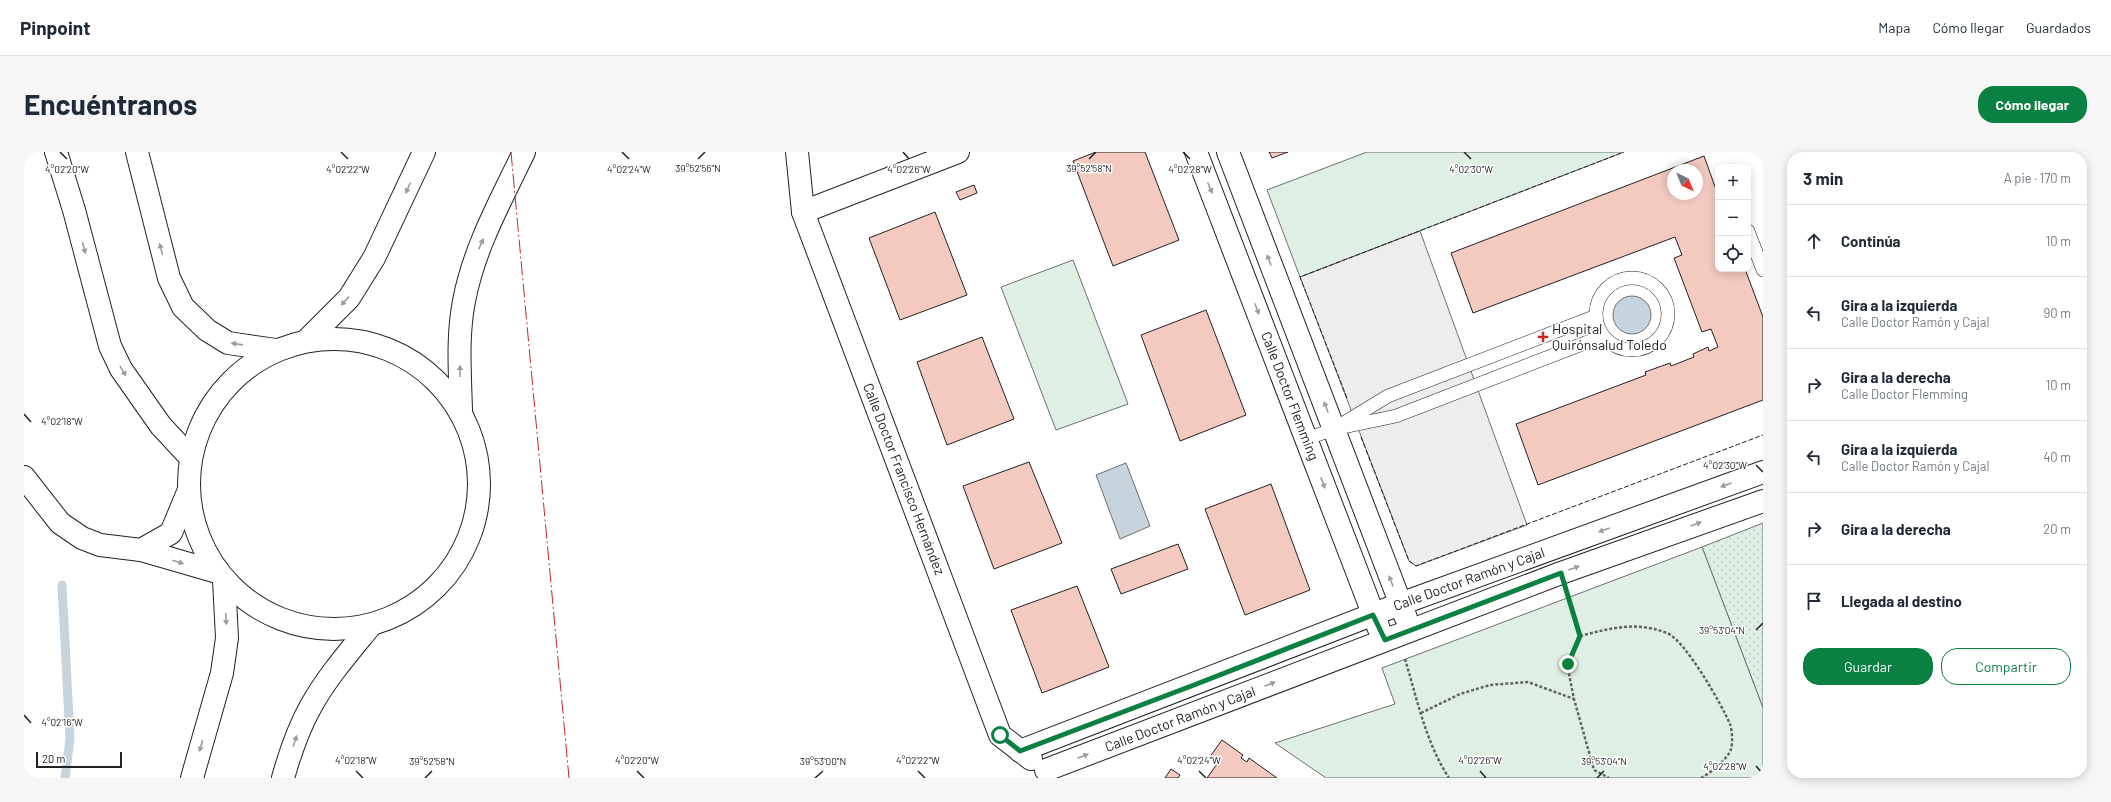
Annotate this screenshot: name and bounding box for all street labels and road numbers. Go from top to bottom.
street label: Calle Doctor Flemming [1258,329,1323,463]
street label: Calle Doctor Francisco Hernández [860,380,949,577]
street label: Calle Doctor Ramón y Cajal [1391,543,1547,614]
street label: Calle Doctor Ramón y Cajal [1102,682,1258,755]

